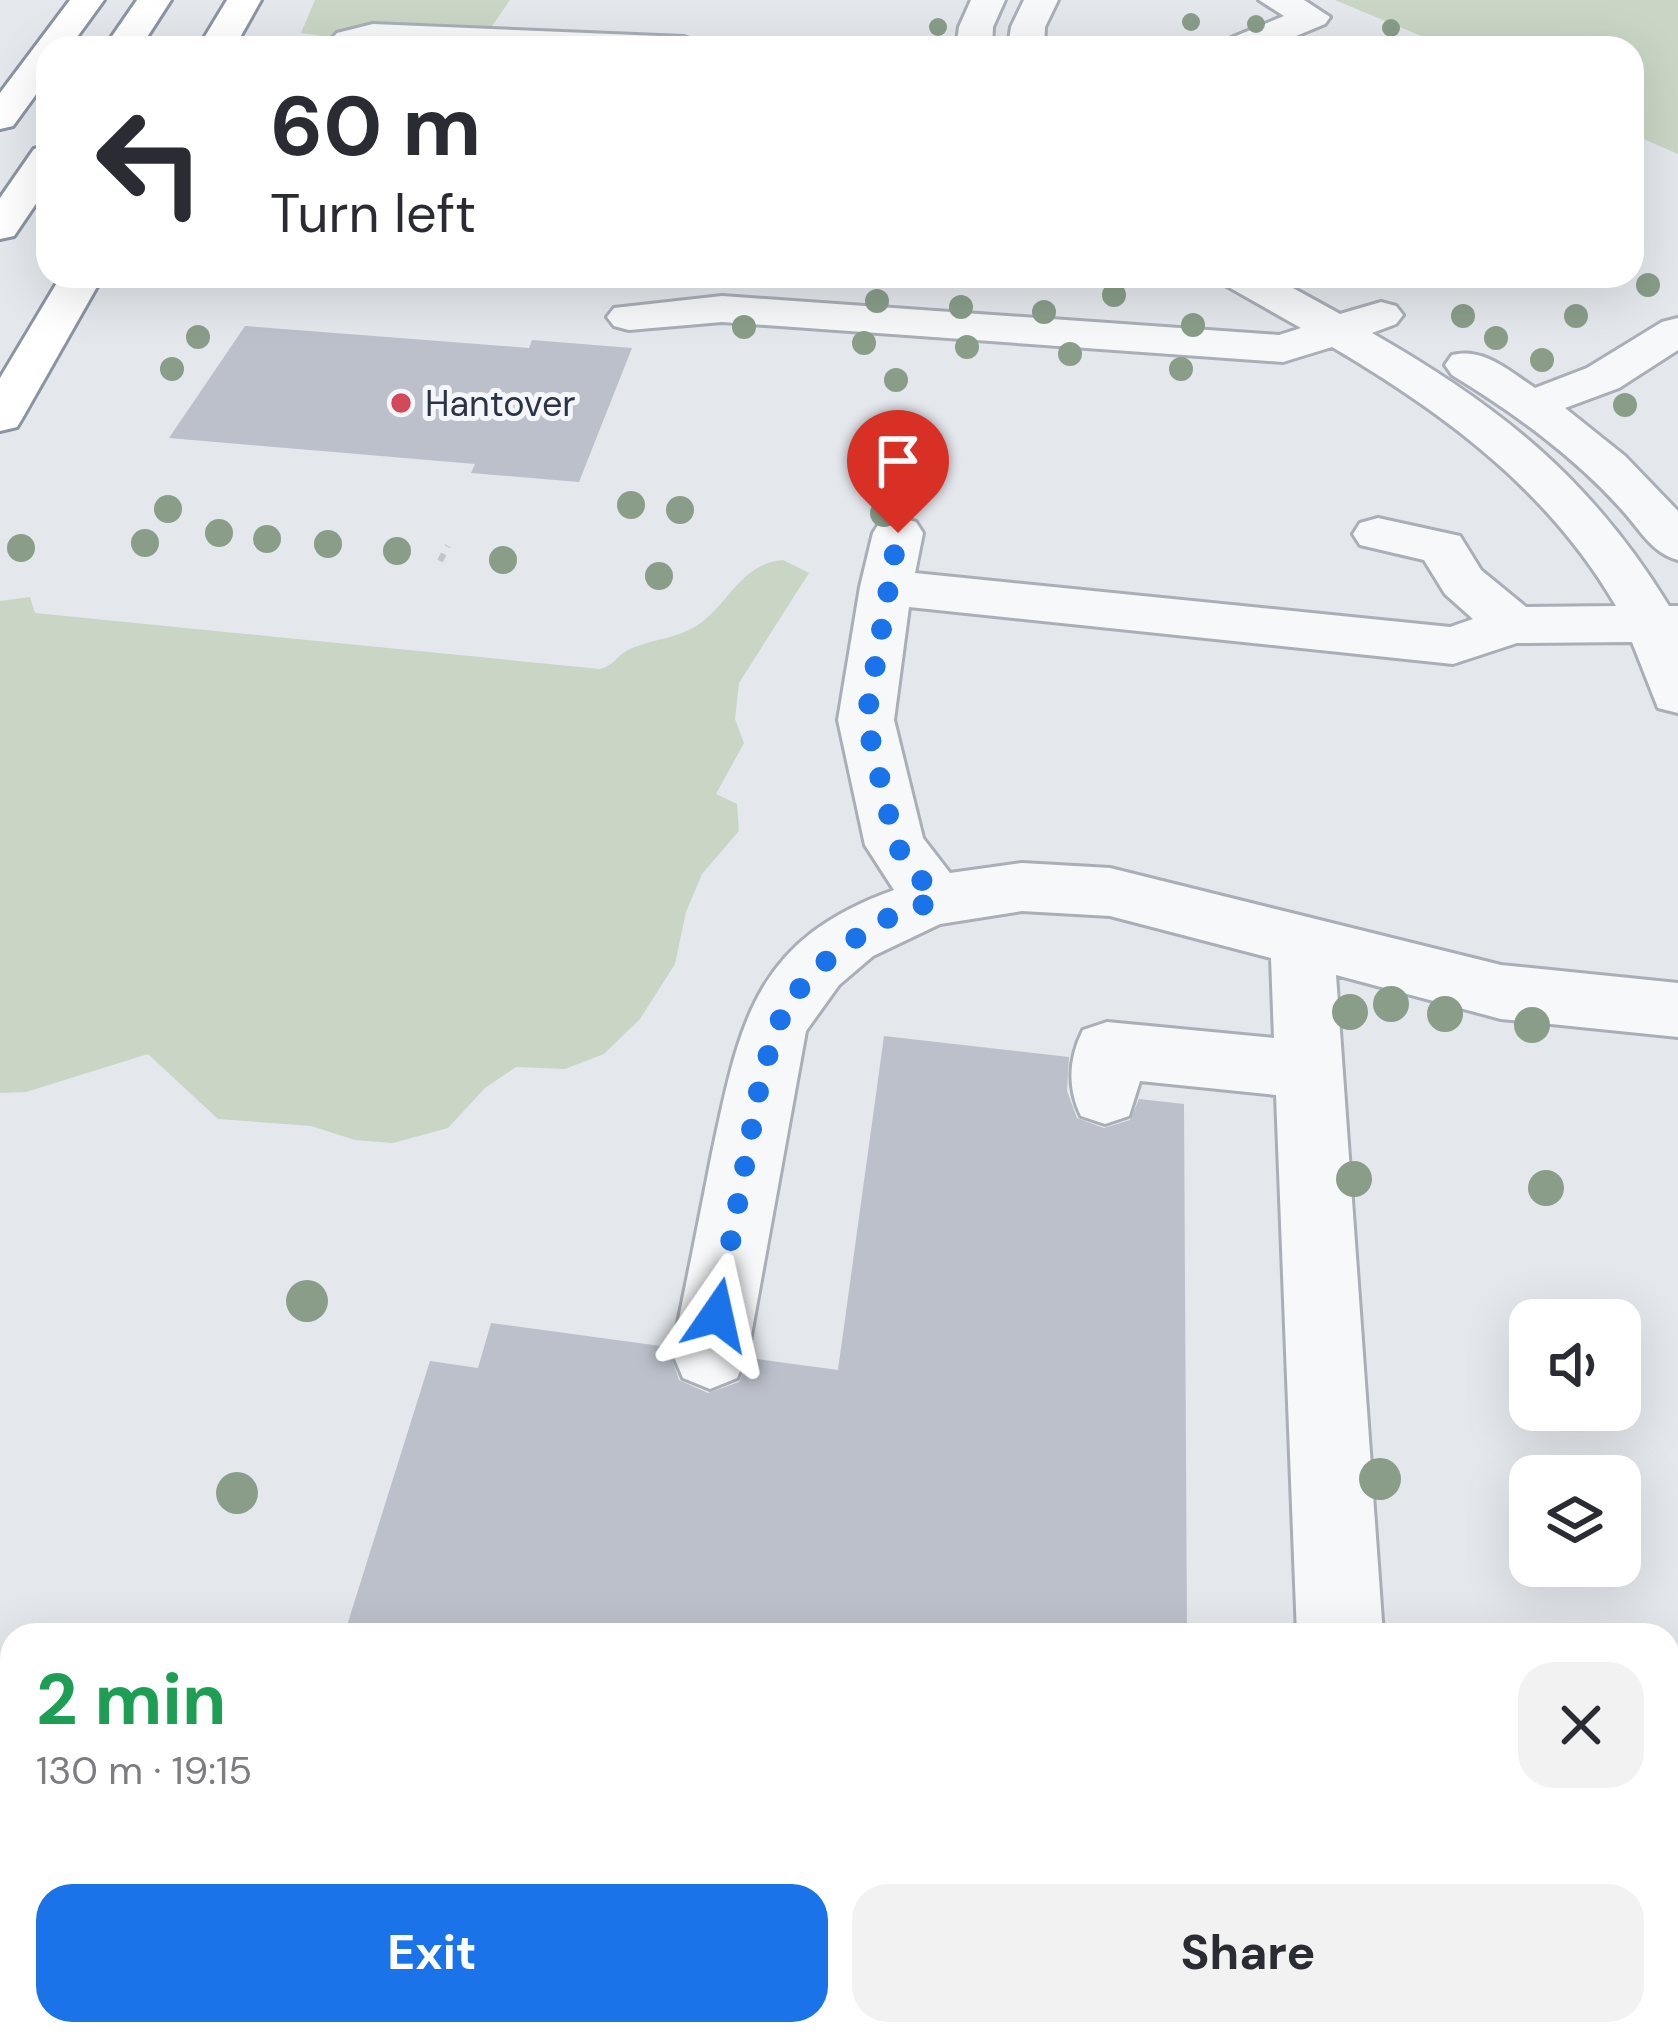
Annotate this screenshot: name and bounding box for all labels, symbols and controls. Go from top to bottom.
text: 60 m [270,72,481,181]
icon: left [72,84,228,240]
text: Turn left [270,178,476,249]
place label: Hantover [425,380,576,427]
marker: Hantover [388,390,414,416]
pin [847,410,949,533]
icon: arrive [865,428,931,494]
position arrow [654,1252,780,1378]
map controls [1509,1299,1641,1587]
button: sound [1509,1299,1641,1431]
button: layers [1509,1455,1641,1587]
text: 2 min [36,1653,226,1746]
button: close [1518,1662,1644,1788]
text: 130 m · 19:15 [36,1745,252,1796]
button: Exit [36,1884,828,2022]
button: Share [852,1884,1644,2022]

